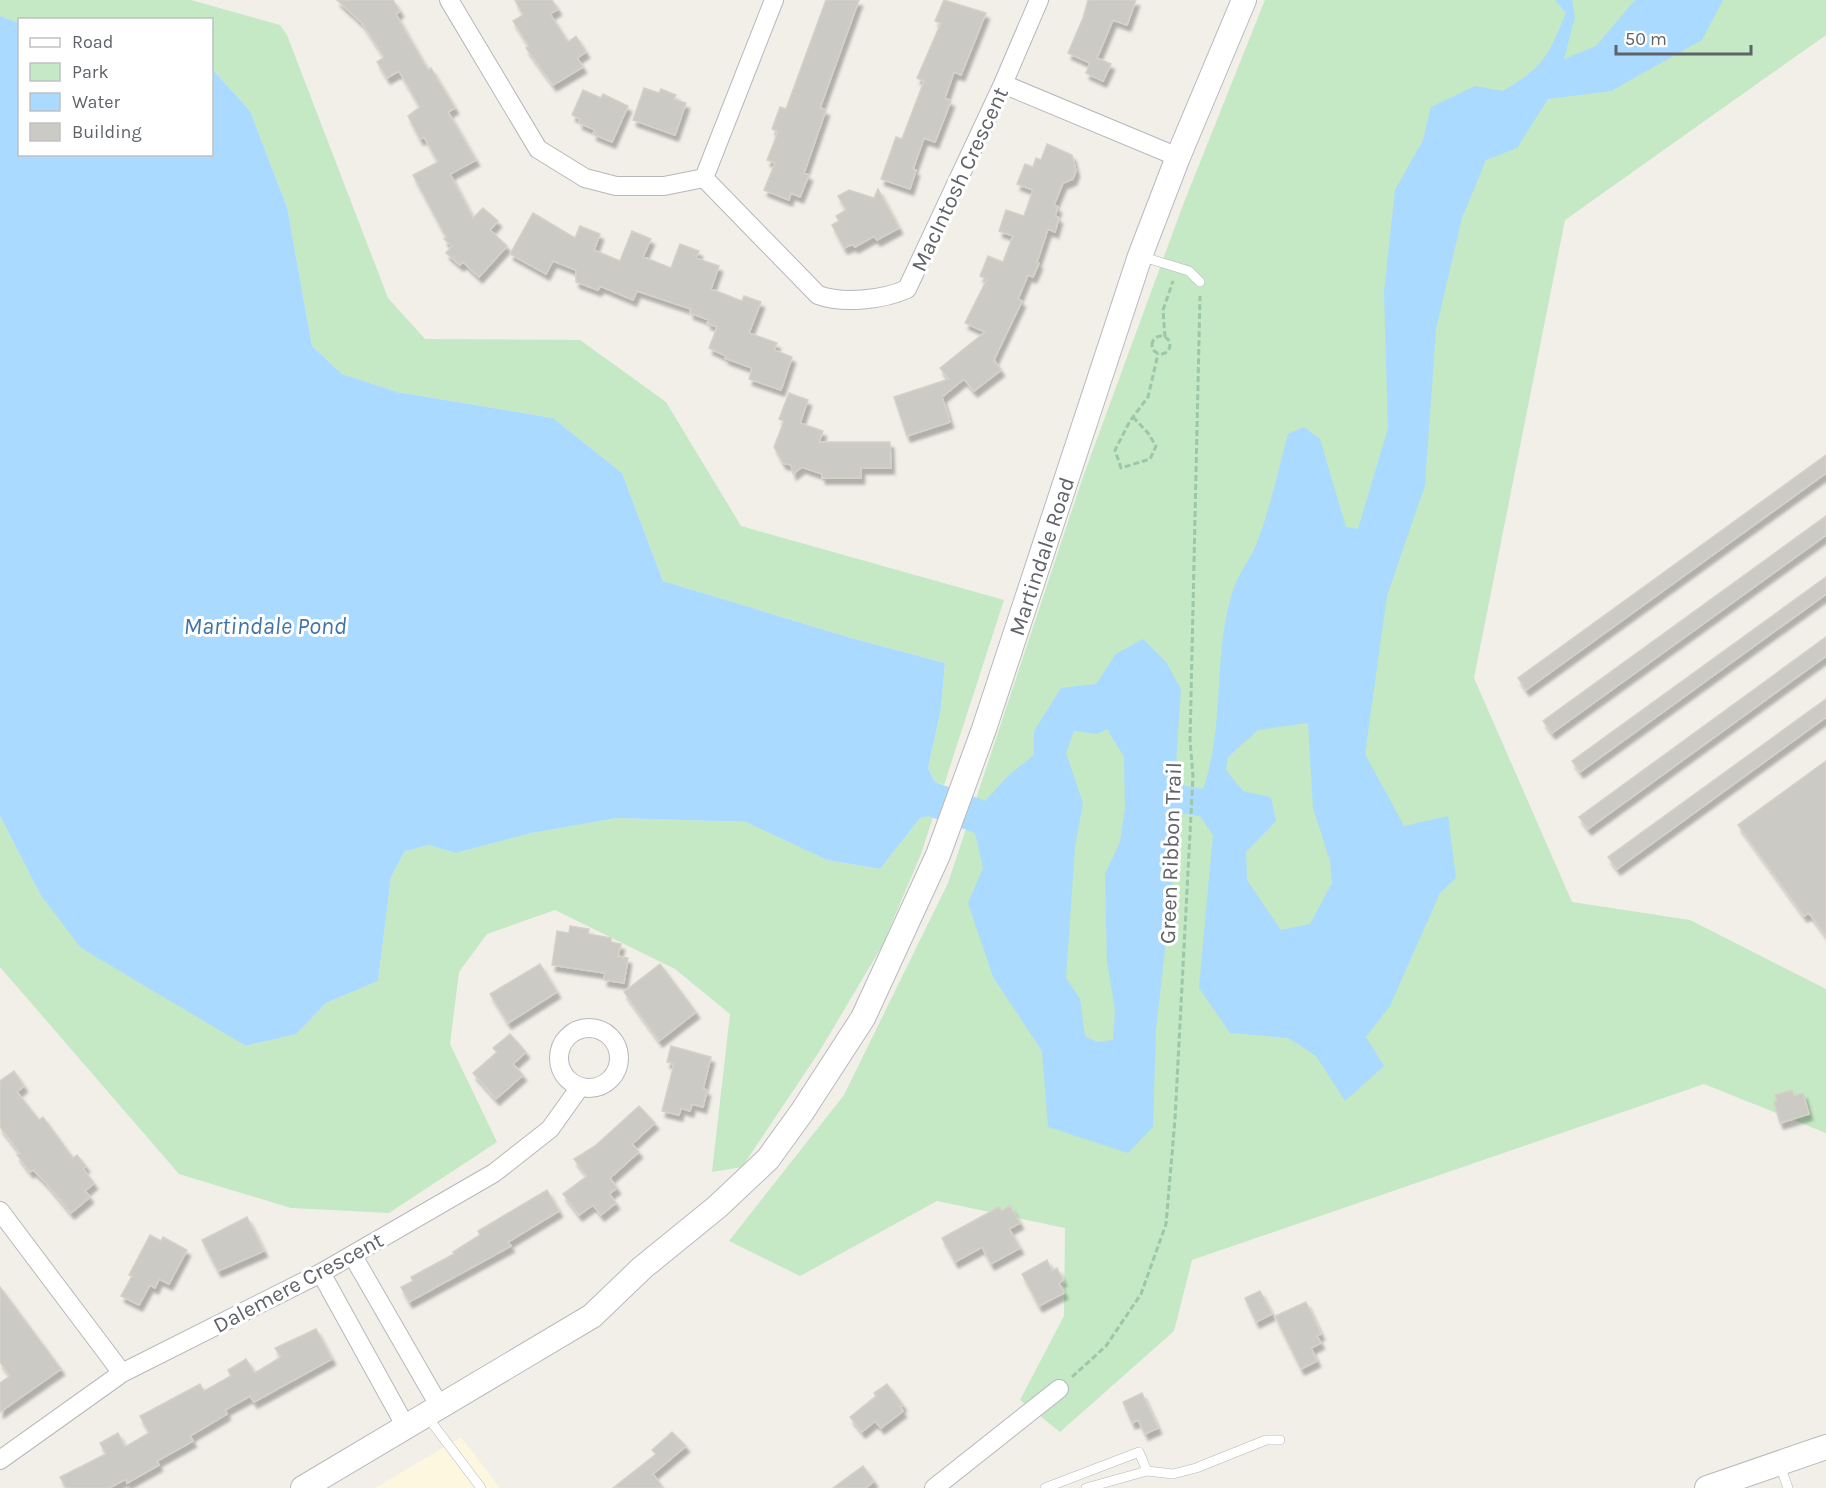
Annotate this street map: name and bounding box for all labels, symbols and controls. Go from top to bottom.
legend [18,18,213,156]
scale bar [1616,18,1751,56]
text: 50 m [1625,28,1667,50]
text: Road [72,31,113,53]
text: Park [72,61,109,83]
street label: MacIntosh Crescent [906,83,1014,276]
text: Water [72,91,120,113]
text: Building [72,121,142,143]
street label: Martindale Road [1004,474,1080,639]
water label: Martindale Pond [183,612,347,640]
street label: Green Ribbon Trail [1155,762,1187,944]
street label: Dalemere Crescent [209,1227,388,1339]

